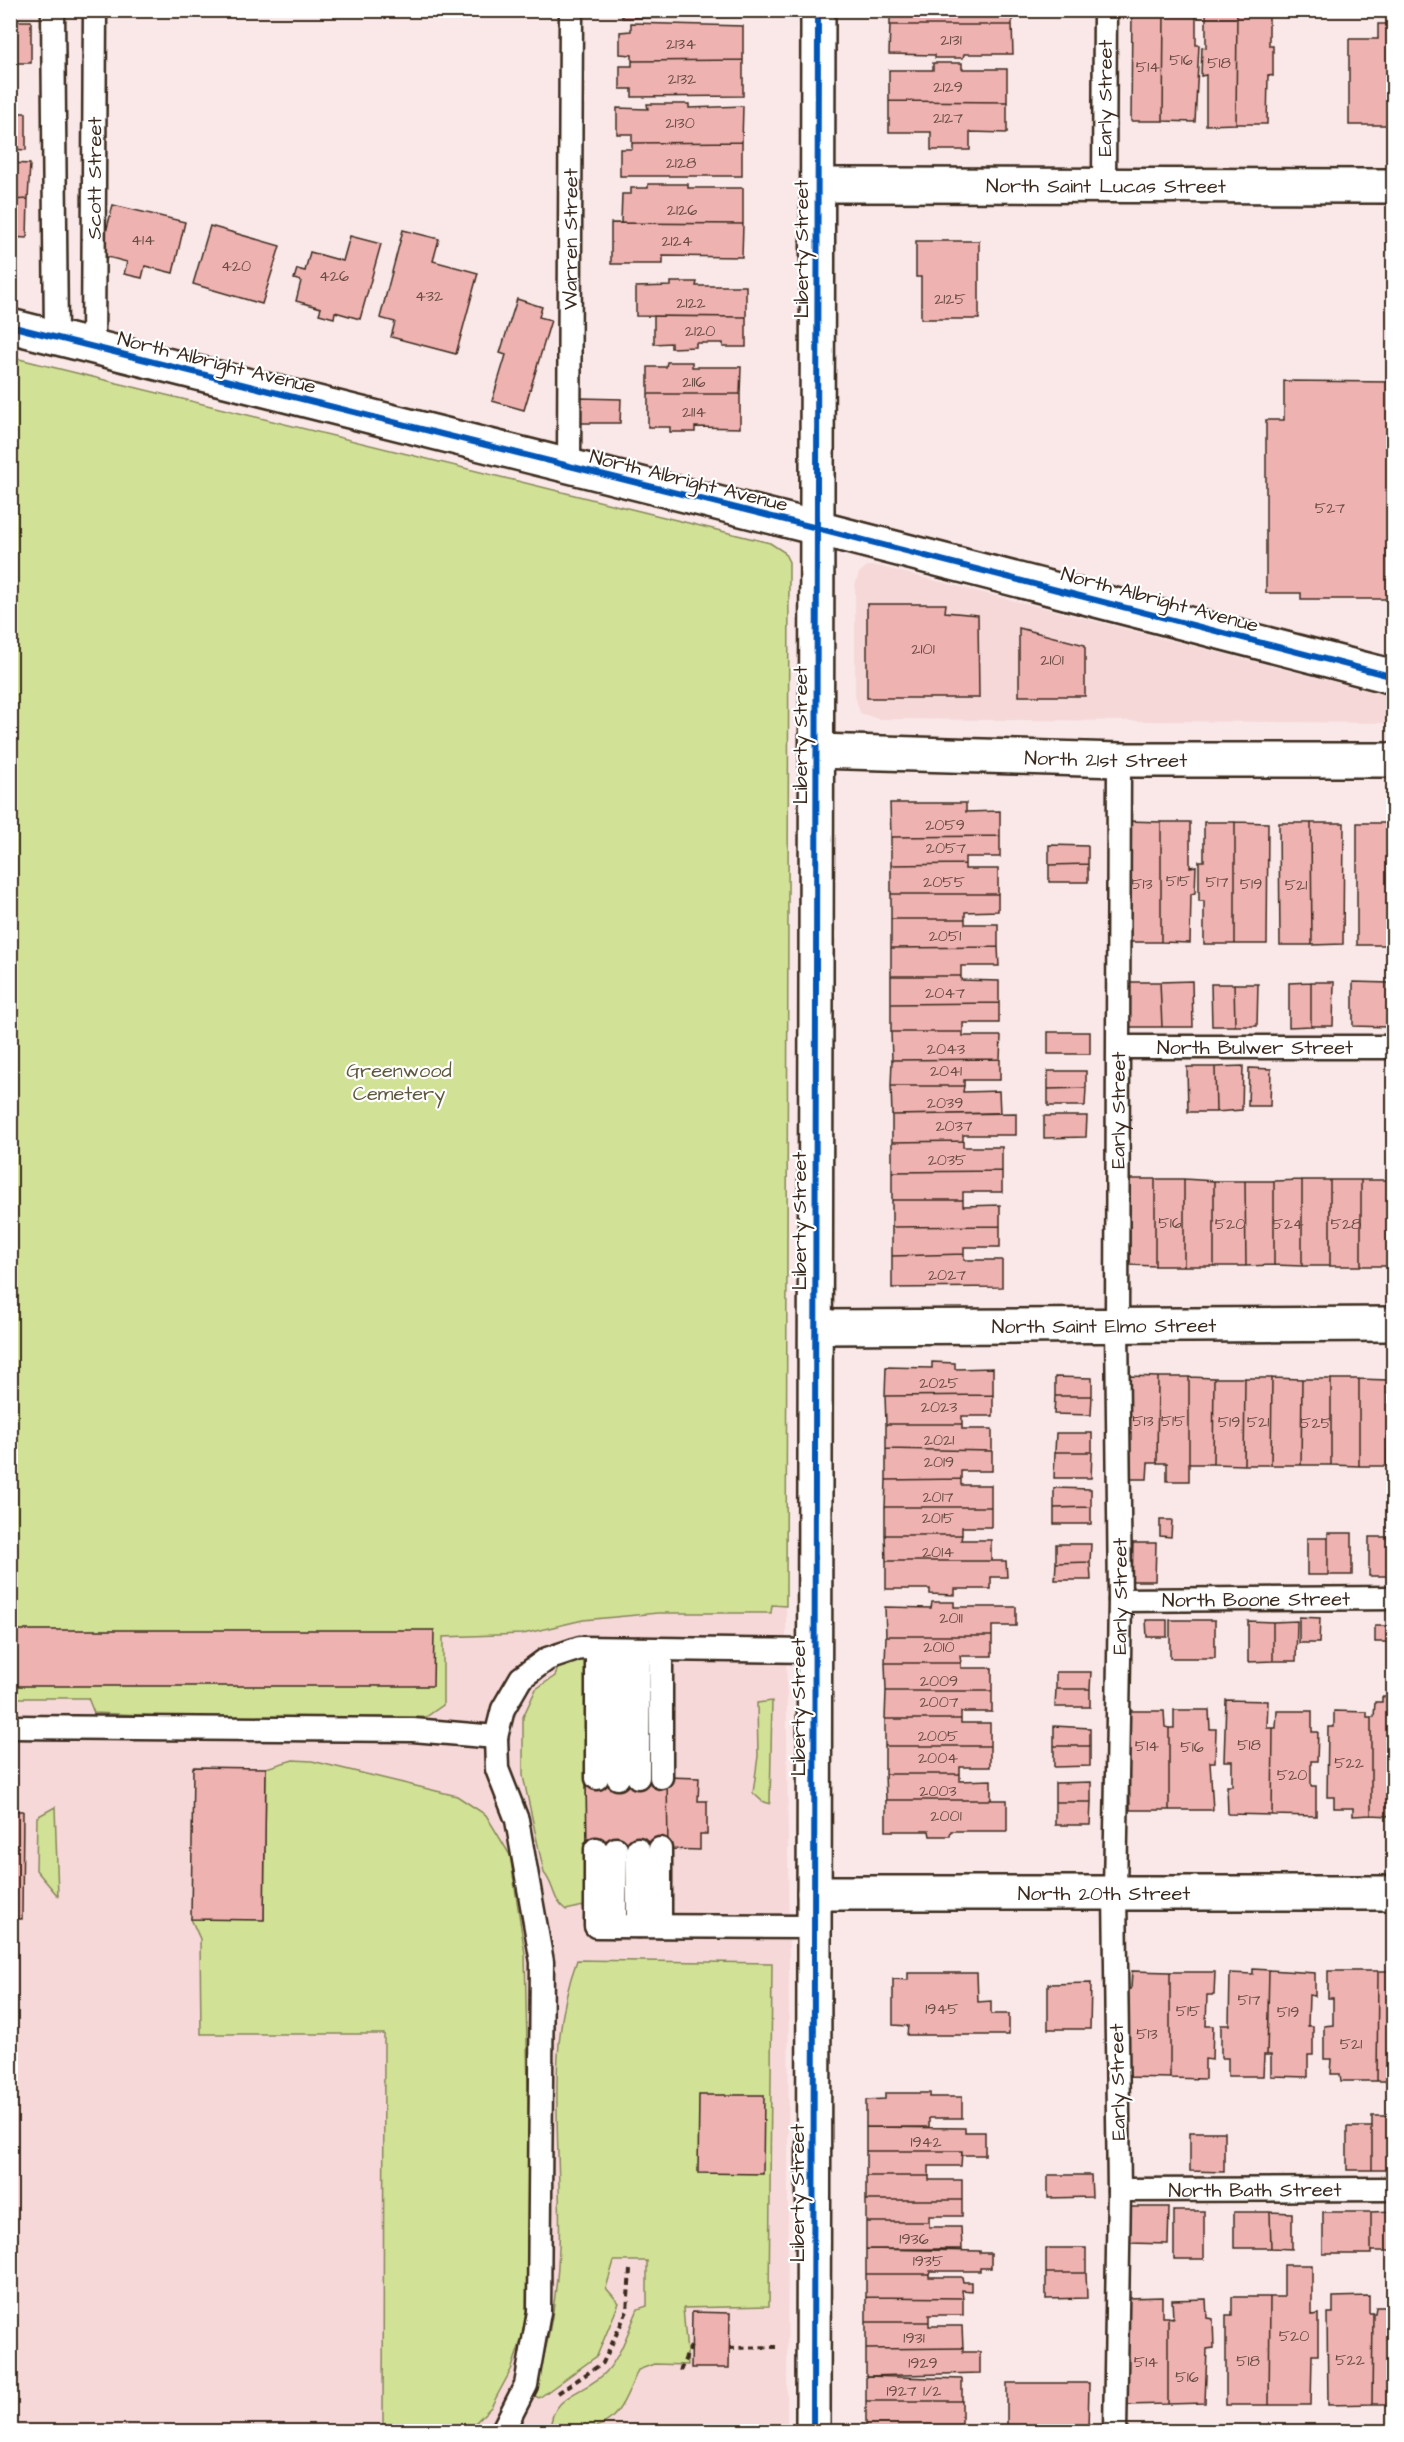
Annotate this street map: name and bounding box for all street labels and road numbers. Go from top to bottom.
street label: Early Street [1091,39,1120,157]
street label: Scott Street [81,117,109,239]
street label: Warren Street [557,168,585,310]
street label: North Saint Lucas Street [986,172,1226,201]
street label: Liberty Street [788,180,817,318]
street label: North Albright Avenue [114,325,319,402]
street label: North Albright Avenue [586,443,791,520]
street label: North Albright Avenue [1058,560,1262,641]
street label: Liberty Street [787,666,816,804]
street label: North 21st Street [1024,744,1187,775]
street label: North Bulwer Street [1157,1034,1353,1062]
street label: Early Street [1105,1052,1134,1169]
street label: Liberty Street [786,1152,815,1290]
street label: North Saint Elmo Street [992,1312,1216,1341]
street label: Early Street [1106,1537,1136,1655]
street label: North Boone Street [1162,1585,1350,1615]
street label: Liberty Street [785,1638,814,1776]
street label: North 20th Street [1018,1880,1190,1908]
street label: Early Street [1103,2023,1134,2141]
street label: Liberty Street [784,2124,813,2262]
street label: North Bath Street [1168,2176,1342,2205]

